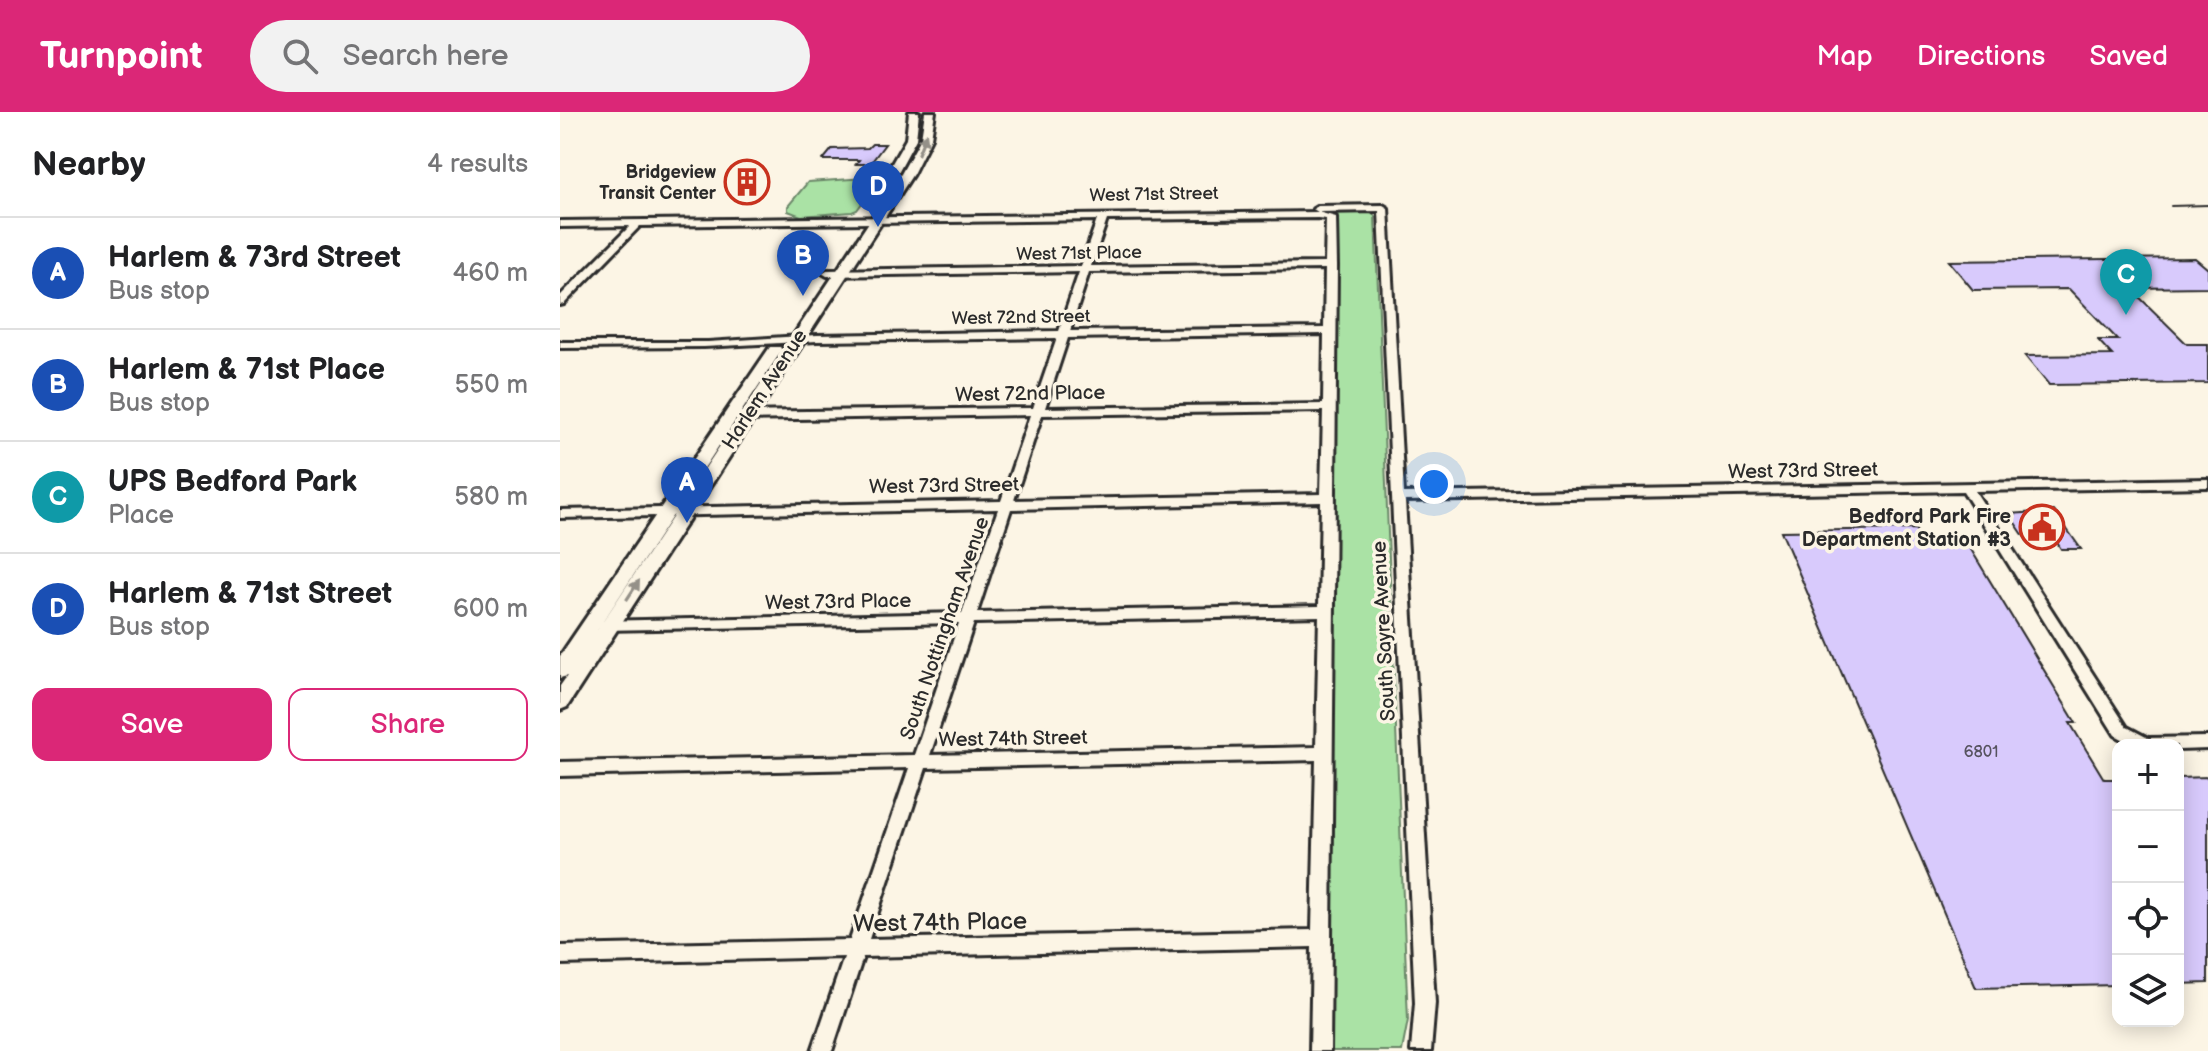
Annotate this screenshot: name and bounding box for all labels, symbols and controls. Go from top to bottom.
search box [250,20,810,92]
text: Turnpoint [40,34,202,79]
icon: search [278,34,322,78]
text: Search here [342,38,509,74]
text: Map [1816,40,1873,73]
text: Directions [1917,40,2045,73]
text: Saved [2089,40,2168,73]
one-way arrow [916,132,929,156]
text: Nearby [32,144,146,185]
text: 4 results [427,149,528,180]
building icon: Bridgeview Transit Center [723,158,771,206]
pin: D [852,161,904,227]
place label: Bridgeview Transit Center [599,162,717,204]
street label: West 71st Street [1089,183,1219,206]
pin: B [777,230,829,296]
text: Harlem & 73rd Street [108,240,401,276]
street label: West 71st Place [1016,242,1142,265]
pin: C [2100,249,2152,315]
text: A [50,258,66,289]
text: 460 m [452,258,528,289]
text: Bus stop [108,276,210,307]
street label: West 72nd Street [951,306,1091,329]
street label: Harlem Avenue [717,325,813,454]
text: Harlem & 71st Place [108,352,385,388]
text: B [49,370,67,401]
text: 550 m [454,370,528,401]
street label: West 72nd Place [955,381,1106,407]
text: Bus stop [108,388,210,419]
pin: A [661,457,713,523]
street label: West 73rd Street [1728,458,1878,484]
text: UPS Bedford Park [108,464,357,500]
your location [1414,464,1454,504]
street label: West 73rd Street [869,473,1019,499]
text: C [49,482,67,513]
text: 580 m [454,482,528,513]
text: Place [108,500,174,531]
public building icon: Bedford Park Fire Department Station #3 [2018,503,2066,551]
place label: Bedford Park Fire Department Station #3 [1802,505,2011,552]
street label: South Nottingham Avenue [895,513,994,743]
street label: South Sayre Avenue [1367,540,1401,722]
text: Harlem & 71st Street [108,576,392,612]
one-way arrow [626,579,640,601]
street label: West 73rd Place [765,589,912,615]
text: D [49,594,67,625]
text: 600 m [453,594,528,625]
text: Bus stop [108,612,210,643]
button: Save [32,688,272,761]
button: Share [288,688,528,761]
street label: West 74th Street [938,726,1088,752]
map controls [2112,739,2184,1027]
button: + [2112,739,2184,811]
house number: 6801 [1964,743,1998,762]
button: − [2112,811,2184,883]
button: locate [2112,883,2184,955]
street label: West 74th Place [853,906,1027,939]
button: layers [2112,955,2184,1027]

